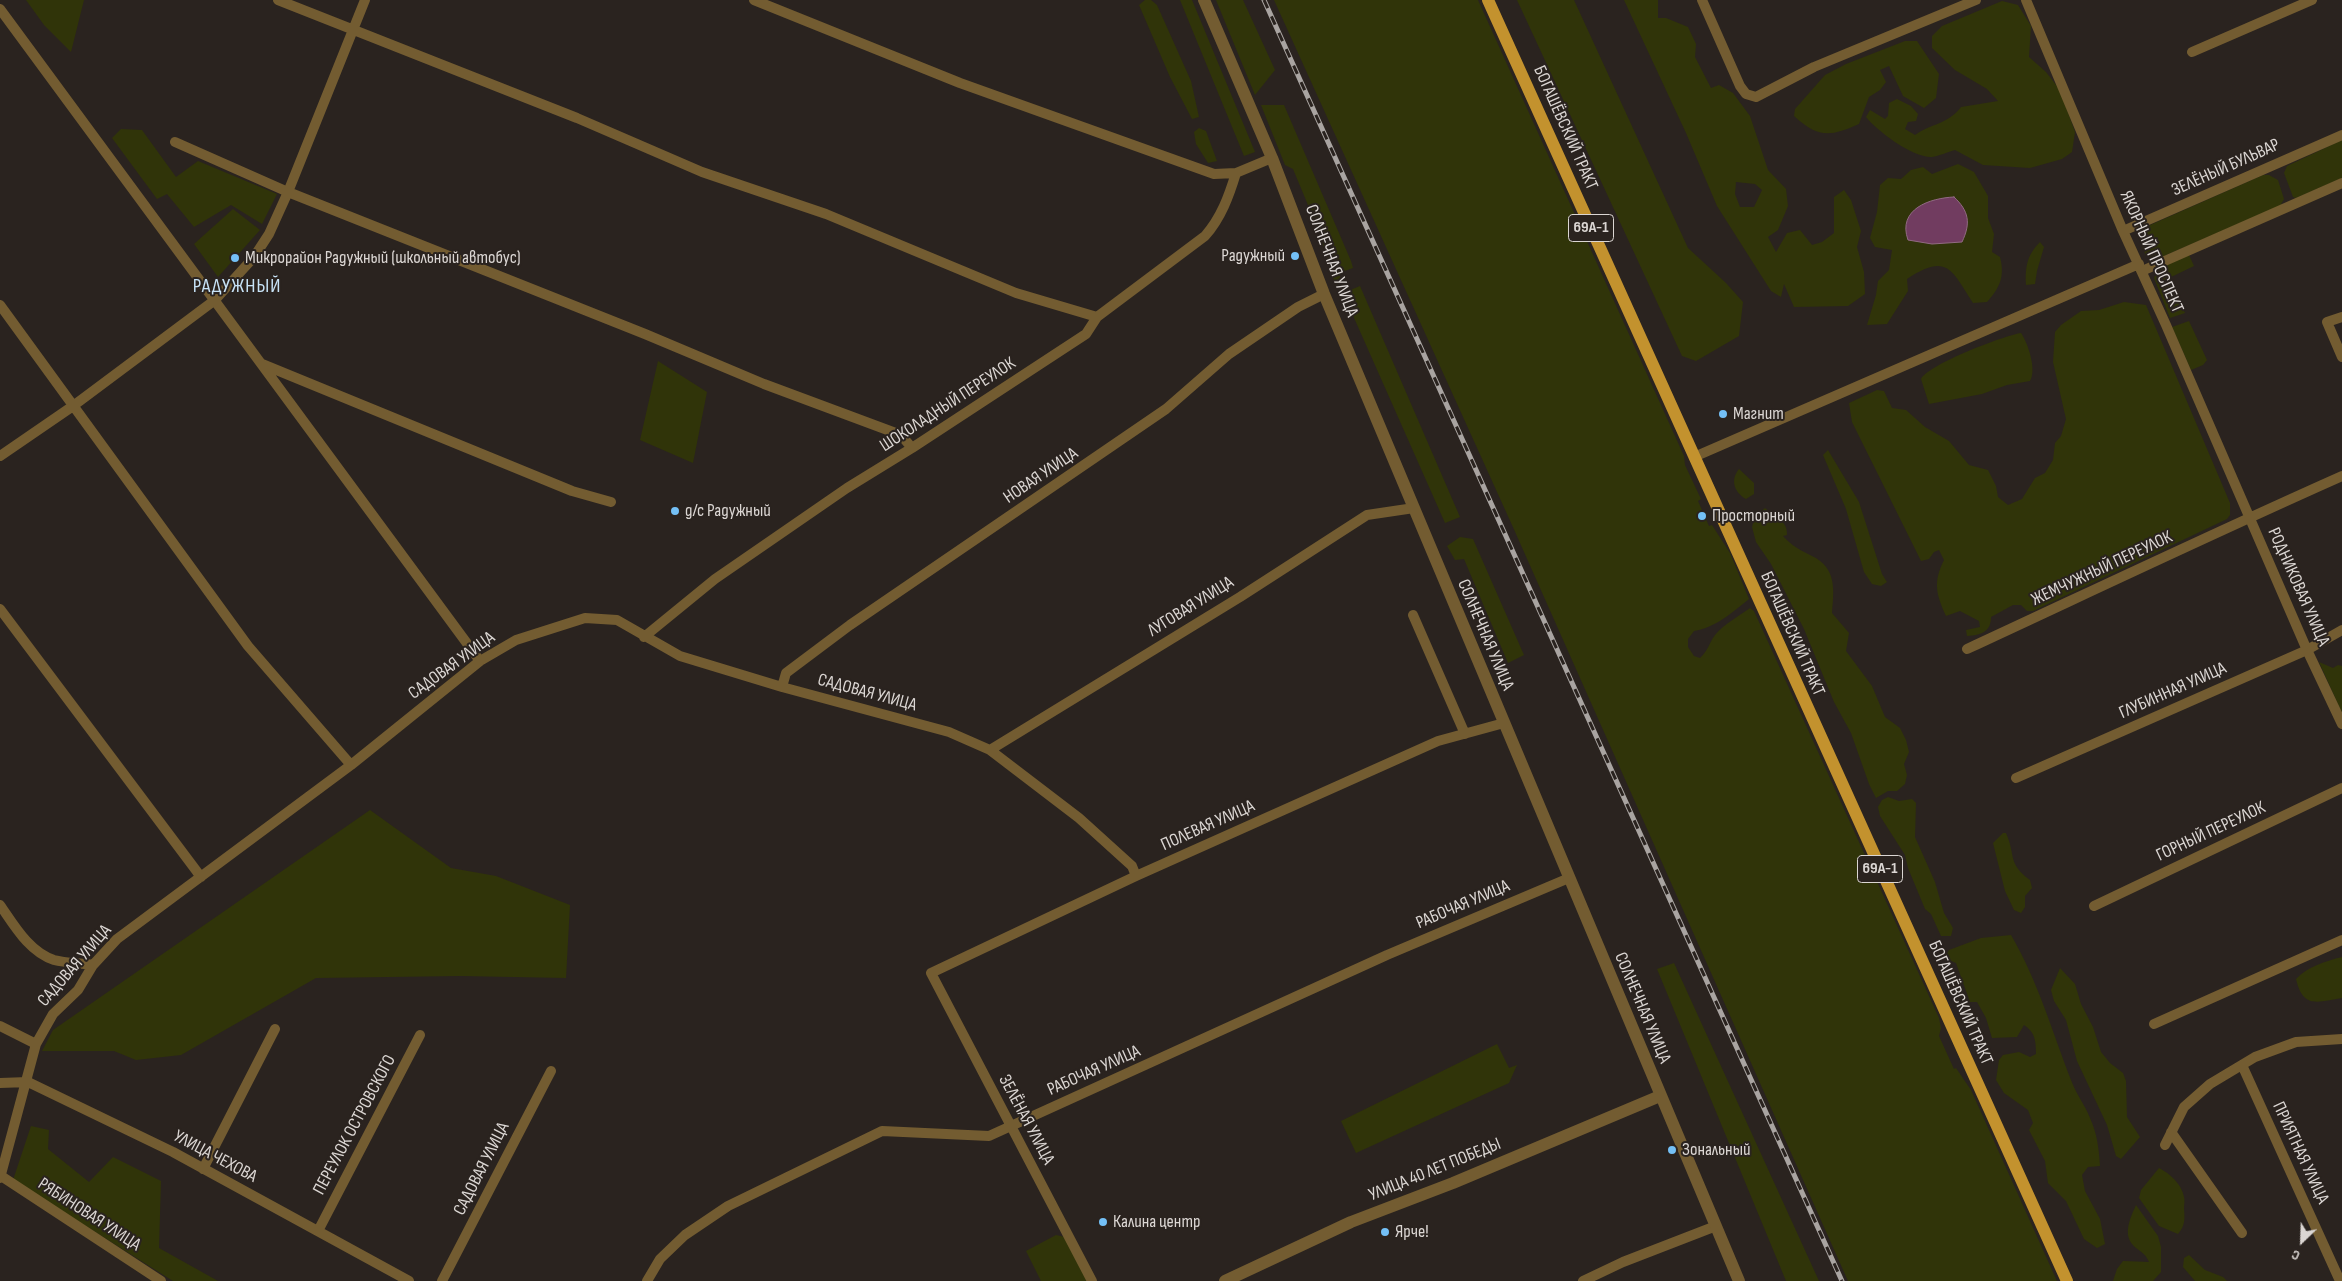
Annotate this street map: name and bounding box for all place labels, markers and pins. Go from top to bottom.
place label: Радужный [1221,245,1285,267]
place label: Микрорайон Радужный (школьный автобус) [245,247,521,269]
marker: Радужный [1289,250,1301,262]
marker: Микрорайон Радужный (школьный автобус) [229,252,241,264]
place label: Магнит [1733,403,1784,425]
marker: Магнит [1717,408,1729,420]
place label: д/с Радужный [685,500,771,522]
marker: д/с Радужный [669,505,681,517]
place label: Просторный [1712,505,1795,527]
marker: Просторный [1696,510,1708,522]
place label: Зональный [1682,1139,1750,1161]
marker: Зональный [1666,1144,1678,1156]
place label: Калина центр [1113,1211,1200,1233]
marker: Калина центр [1097,1216,1109,1228]
place label: Ярче! [1395,1221,1429,1243]
marker: Ярче! [1379,1226,1391,1238]

